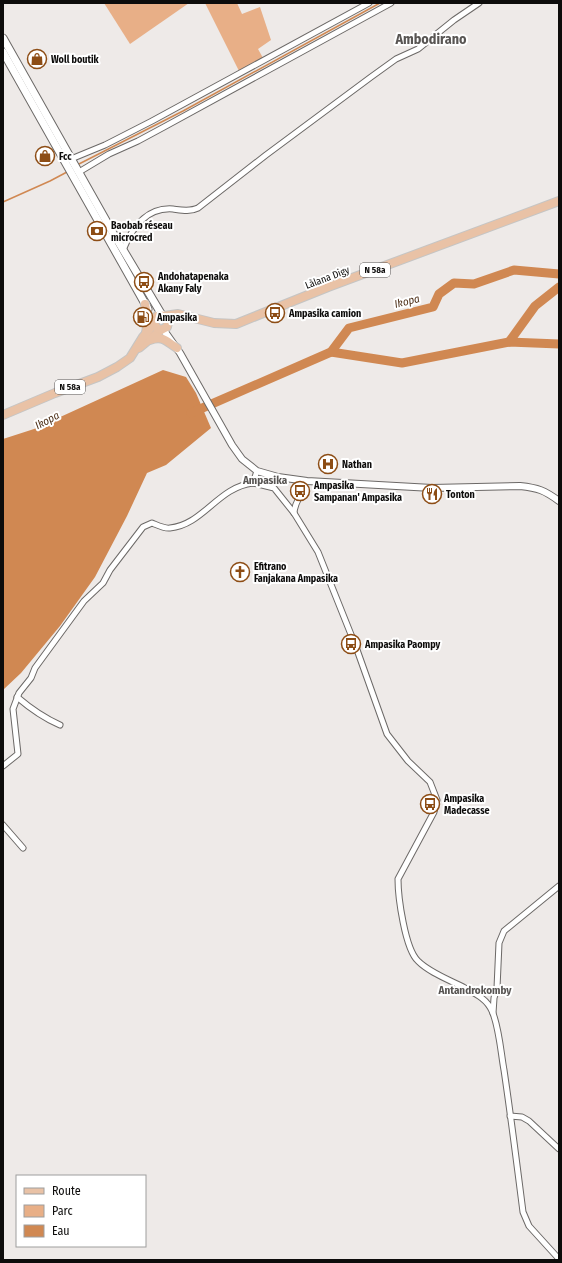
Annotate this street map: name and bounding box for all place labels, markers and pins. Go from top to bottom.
shop icon: Woll boutik [26,48,48,70]
place label: Woll boutik [51,54,100,66]
shop icon: Fcc [34,145,56,167]
place label: Fcc [59,151,72,163]
place label: Baobab réseau microcred [111,219,173,244]
bank icon: Baobab réseau microcred [86,220,108,242]
bus stop icon: Andohatapenaka Akany Faly [133,271,155,293]
place label: Andohatapenaka Akany Faly [157,271,229,295]
bus stop icon: Ampasika camion [264,302,286,324]
fuel station icon: Ampasika [132,306,154,328]
place label: Ampasika camion [288,308,361,320]
place label: Ampasika [156,312,197,324]
hospital icon: Nathan [317,453,339,475]
place label: Nathan [342,459,372,471]
bus stop icon: Ampasika Sampanan' Ampasika [289,480,311,502]
place label: Ampasika Sampanan' Ampasika [313,480,402,504]
restaurant icon: Tonton [421,483,443,505]
place label: Tonton [446,489,475,501]
church icon: Efitrano Fanjakana Ampasika [229,561,251,583]
place label: Efitrano Fanjakana Ampasika [254,561,338,585]
bus stop icon: Ampasika Paompy [340,633,362,655]
place label: Ampasika Paompy [364,639,441,651]
bus stop icon: Ampasika Madecasse [419,793,441,815]
place label: Ampasika Madecasse [443,793,490,817]

